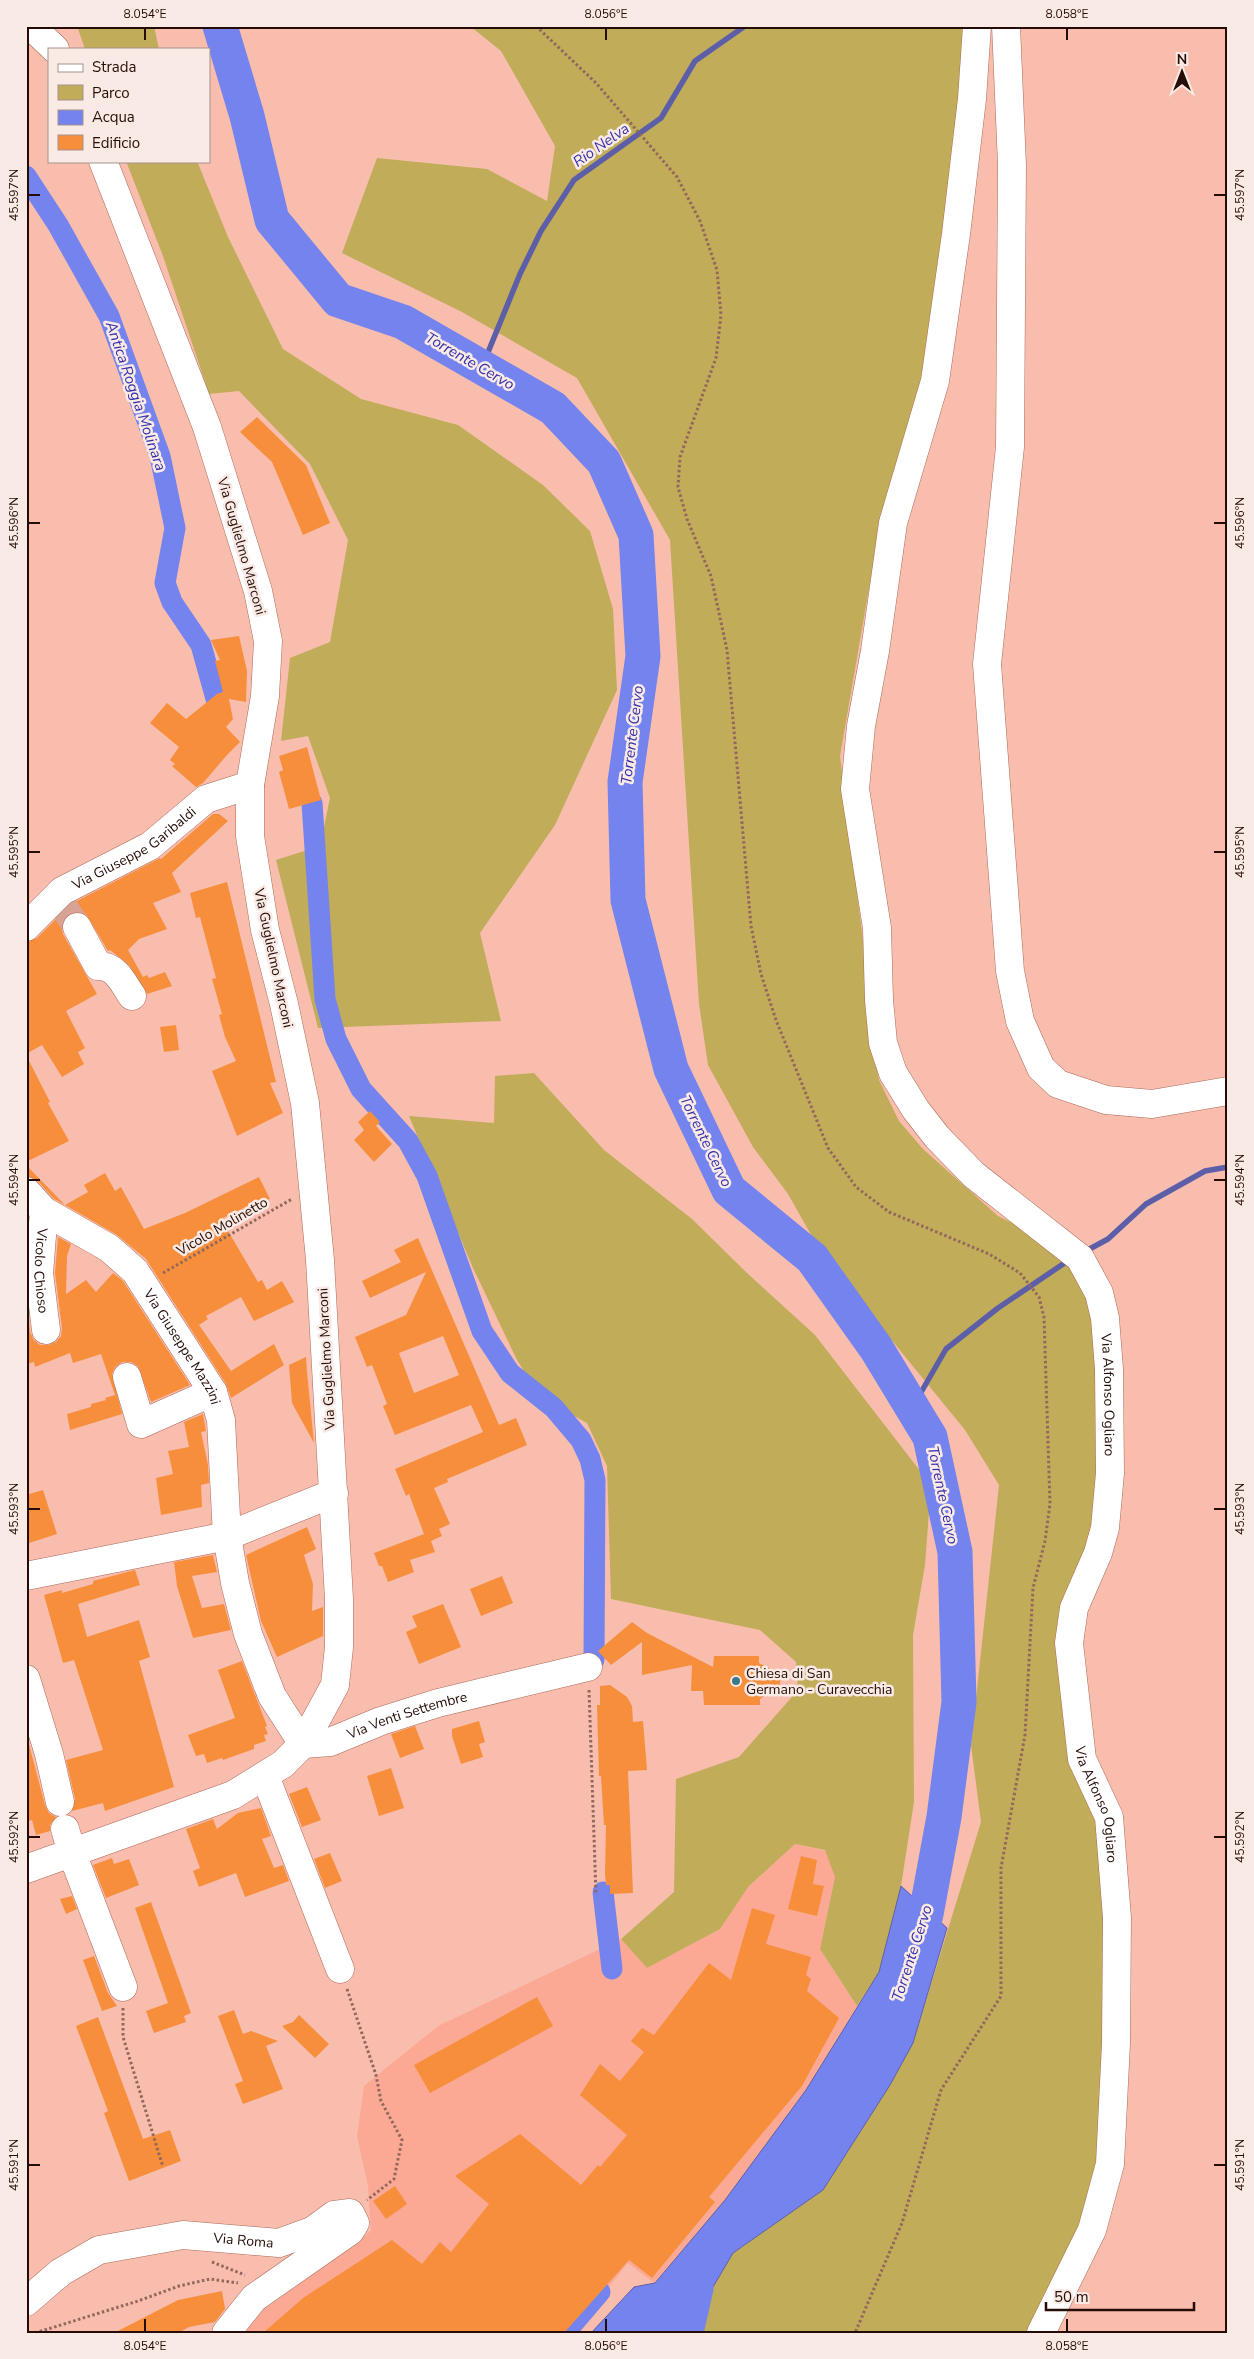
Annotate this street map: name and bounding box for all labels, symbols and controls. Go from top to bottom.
text: 8.054°E [124,6,166,22]
text: 8.056°E [585,6,627,22]
text: 8.058°E [1046,6,1088,22]
legend [48,48,210,162]
north arrow [1156,48,1206,98]
text: N [1177,50,1187,69]
text: Strada [92,57,136,77]
text: Parco [92,83,130,103]
text: Acqua [92,107,135,127]
water label: Rio Nelva [569,118,633,172]
text: Edificio [92,133,140,153]
text: 45.597°N [6,169,22,221]
text: 45.597°N [1232,169,1248,221]
water label: Antica Roggia Molinara [101,318,171,473]
water label: Torrente Cervo [422,327,518,395]
street label: Via Guglielmo Marconi [213,474,270,617]
text: 45.596°N [6,497,22,549]
text: 45.596°N [1232,497,1248,549]
water label: Torrente Cervo [616,684,648,786]
street label: Via Giuseppe Garibaldi [68,802,200,895]
text: 45.595°N [6,826,22,878]
text: 45.595°N [1232,826,1248,878]
street label: Via Guglielmo Marconi [249,886,298,1030]
water label: Torrente Cervo [675,1092,737,1190]
text: 45.594°N [6,1154,22,1206]
text: 45.594°N [1232,1154,1248,1206]
street label: Vicolo Molinetto [172,1193,271,1261]
street label: Vicolo Chioso [29,1226,53,1315]
street label: Via Giuseppe Mazzini [138,1284,225,1407]
street label: Via Guglielmo Marconi [313,1288,340,1431]
street label: Via Alfonso Ogliaro [1096,1332,1119,1457]
water label: Torrente Cervo [923,1444,963,1546]
text: 45.593°N [6,1483,22,1535]
text: 45.593°N [1232,1483,1248,1535]
place label: Chiesa di San Germano - Curavecchia [746,1664,892,1699]
marker: Chiesa di San Germano - Curavecchia [730,1675,742,1687]
street label: Via Venti Settembre [343,1687,469,1744]
street label: Via Alfonso Ogliaro [1070,1744,1122,1864]
text: 45.592°N [6,1811,22,1863]
text: 45.592°N [1232,1811,1248,1863]
water label: Torrente Cervo [887,1902,937,2004]
text: 45.591°N [6,2139,22,2191]
text: 45.591°N [1232,2139,1248,2191]
street label: Via Roma [212,2228,274,2253]
scale bar [1046,2279,1194,2311]
text: 50 m [1054,2287,1089,2307]
text: 8.054°E [124,2338,166,2354]
text: 8.056°E [585,2338,627,2354]
text: 8.058°E [1046,2338,1088,2354]

